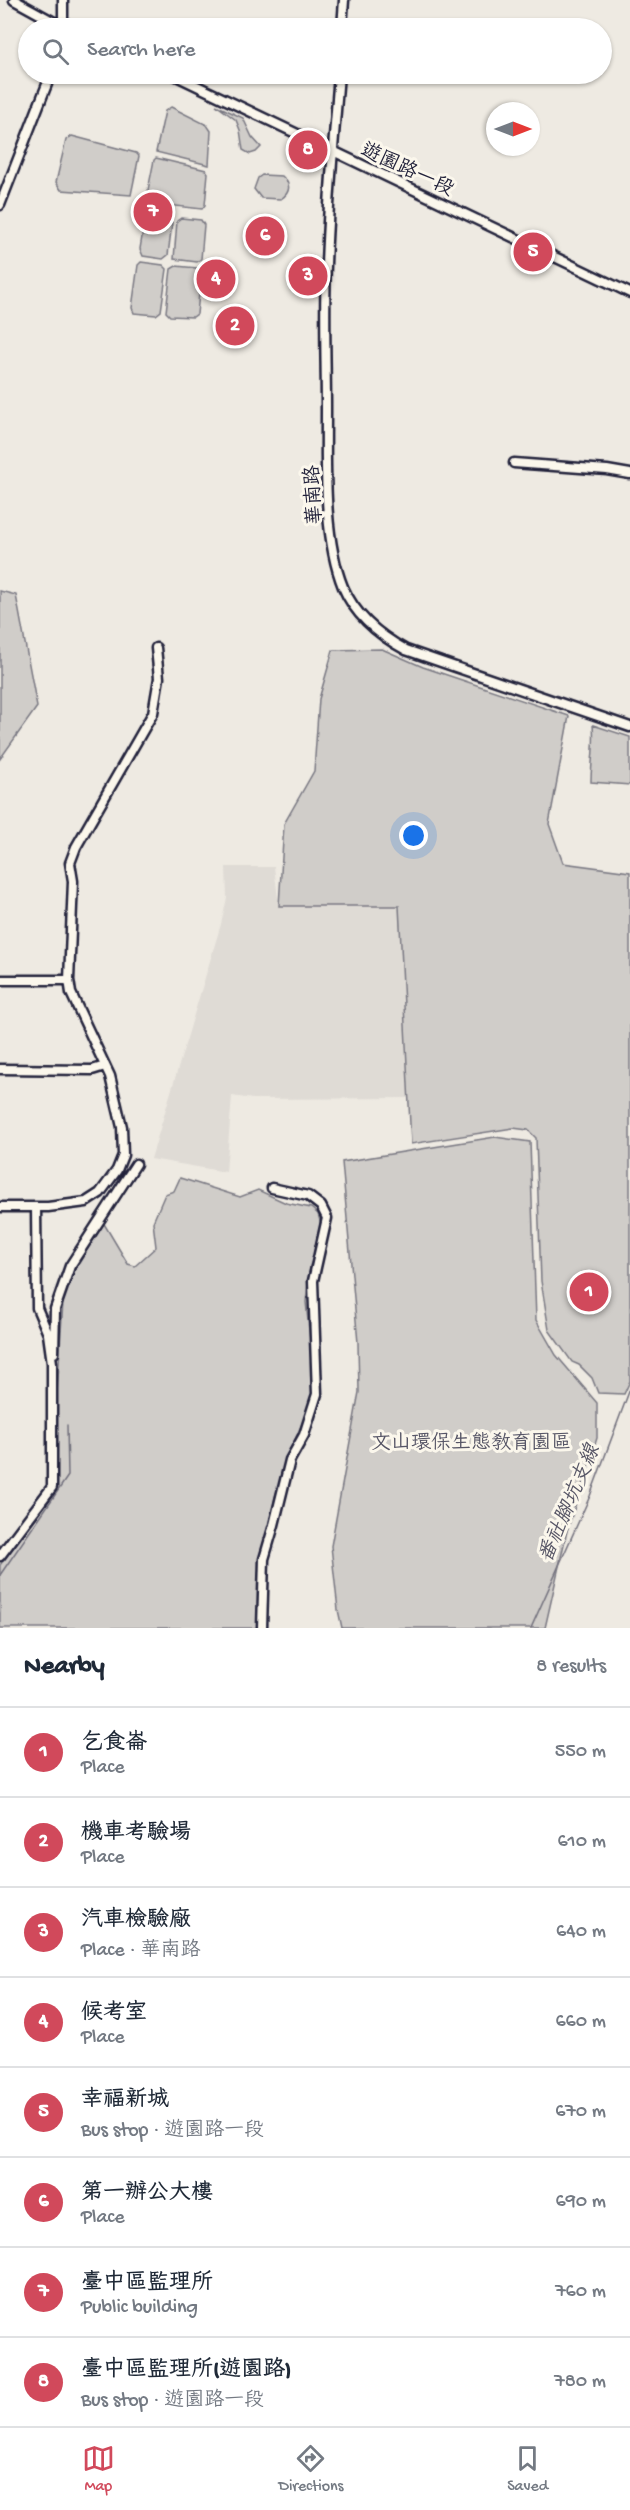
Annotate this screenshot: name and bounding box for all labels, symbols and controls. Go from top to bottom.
search box [18,18,612,84]
icon: search [39,35,72,68]
text: Search here [87,38,195,64]
north arrow [486,102,540,156]
pin: 8 [288,128,328,172]
street label: 遊園路一段 [356,138,458,203]
pin: 7 [134,190,172,234]
pin: 6 [246,214,284,258]
pin: 5 [514,230,552,274]
pin: 3 [288,254,328,298]
pin: 4 [196,256,236,302]
pin: 2 [216,304,254,348]
street label: 華南路 [300,463,329,525]
your location [399,821,428,850]
pin: 1 [570,1270,608,1314]
park label: 文山環保生態教育園區 [371,1431,571,1456]
water label: 番社腳坑支線 [533,1440,608,1567]
text: Nearby [24,1652,105,1683]
text: 8 results [536,1656,606,1679]
text: 乞食崙 [81,1731,147,1757]
text: 1 [39,1741,48,1764]
text: 550 m [555,1741,606,1764]
text: Place [81,1757,125,1780]
text: 機車考驗場 [81,1821,191,1847]
text: 2 [39,1831,48,1854]
text: 610 m [557,1831,606,1854]
text: Place [81,1847,125,1870]
text: 汽車檢驗廠 [81,1908,191,1934]
text: 3 [38,1921,49,1944]
text: 640 m [556,1921,606,1944]
text: Place · 華南路 [81,1940,200,1963]
text: 候考室 [81,2001,147,2027]
text: 4 [39,2011,48,2034]
text: 660 m [555,2011,606,2034]
text: Place [81,2027,125,2050]
text: 幸福新城 [81,2088,169,2114]
text: 5 [38,2101,49,2124]
text: 670 m [555,2101,606,2124]
text: Bus stop · 遊園路一段 [81,2120,264,2143]
text: 第一辦公大樓 [81,2181,213,2207]
text: 6 [38,2191,49,2214]
text: 690 m [556,2191,606,2214]
text: Place [81,2207,125,2230]
text: 臺中區監理所 [81,2271,213,2297]
text: 7 [38,2281,49,2304]
text: 760 m [555,2281,606,2304]
text: Public building [81,2297,198,2320]
text: 臺中區監理所(遊園路) [81,2358,291,2384]
text: 8 [38,2371,49,2394]
text: 780 m [554,2371,606,2394]
text: Bus stop · 遊園路一段 [81,2390,264,2413]
tab: Map [82,2442,115,2497]
tab: Directions [278,2442,344,2497]
tab: Saved [507,2442,548,2497]

